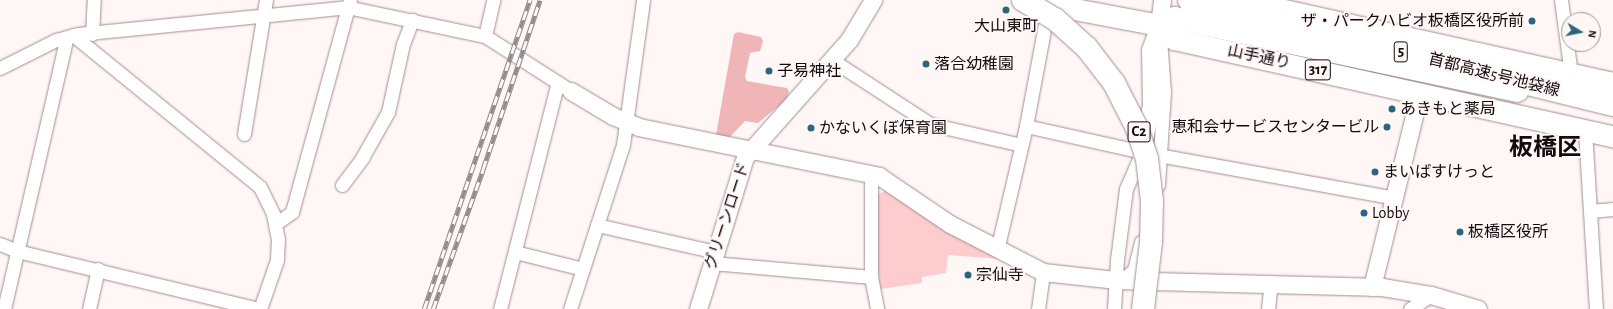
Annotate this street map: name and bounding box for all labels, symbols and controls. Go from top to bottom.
marker: 大山東町 [1001,5,1011,15]
place label: ザ・パークハビオ板橋区役所前 [1300,11,1524,31]
north arrow [1561,12,1601,52]
place label: 大山東町 [974,16,1038,36]
marker: ザ・パークハビオ板橋区役所前 [1527,16,1537,26]
text: N [1586,29,1598,39]
road number: 5 [1393,39,1409,65]
street label: 山手通り [1226,41,1292,73]
street label: 首都高速5号池袋線 [1426,49,1562,101]
place label: 落合幼稚園 [934,54,1014,74]
road number: 317 [1304,57,1332,83]
marker: 落合幼稚園 [921,59,931,69]
place label: 子易神社 [777,61,841,81]
marker: 子易神社 [764,66,774,76]
place label: あきもと薬局 [1400,99,1496,119]
marker: あきもと薬局 [1387,104,1397,114]
place label: 恵和会サービスセンタービル [1171,117,1379,137]
place label: かないくぼ保育園 [819,118,947,138]
road number: C2 [1127,119,1151,145]
marker: 恵和会サービスセンタービル [1382,122,1392,132]
marker: かないくぼ保育園 [806,123,816,133]
district label: 板橋区 [1509,135,1581,163]
street label: グリーンロード [701,160,753,272]
place label: まいばすけっと [1383,162,1495,182]
marker: まいばすけっと [1370,167,1380,177]
place label: Lobby [1372,203,1409,223]
marker: Lobby [1359,208,1369,218]
place label: 板橋区役所 [1468,222,1548,242]
marker: 板橋区役所 [1455,227,1465,237]
place label: 宗仙寺 [976,265,1024,285]
marker: 宗仙寺 [963,270,973,280]

